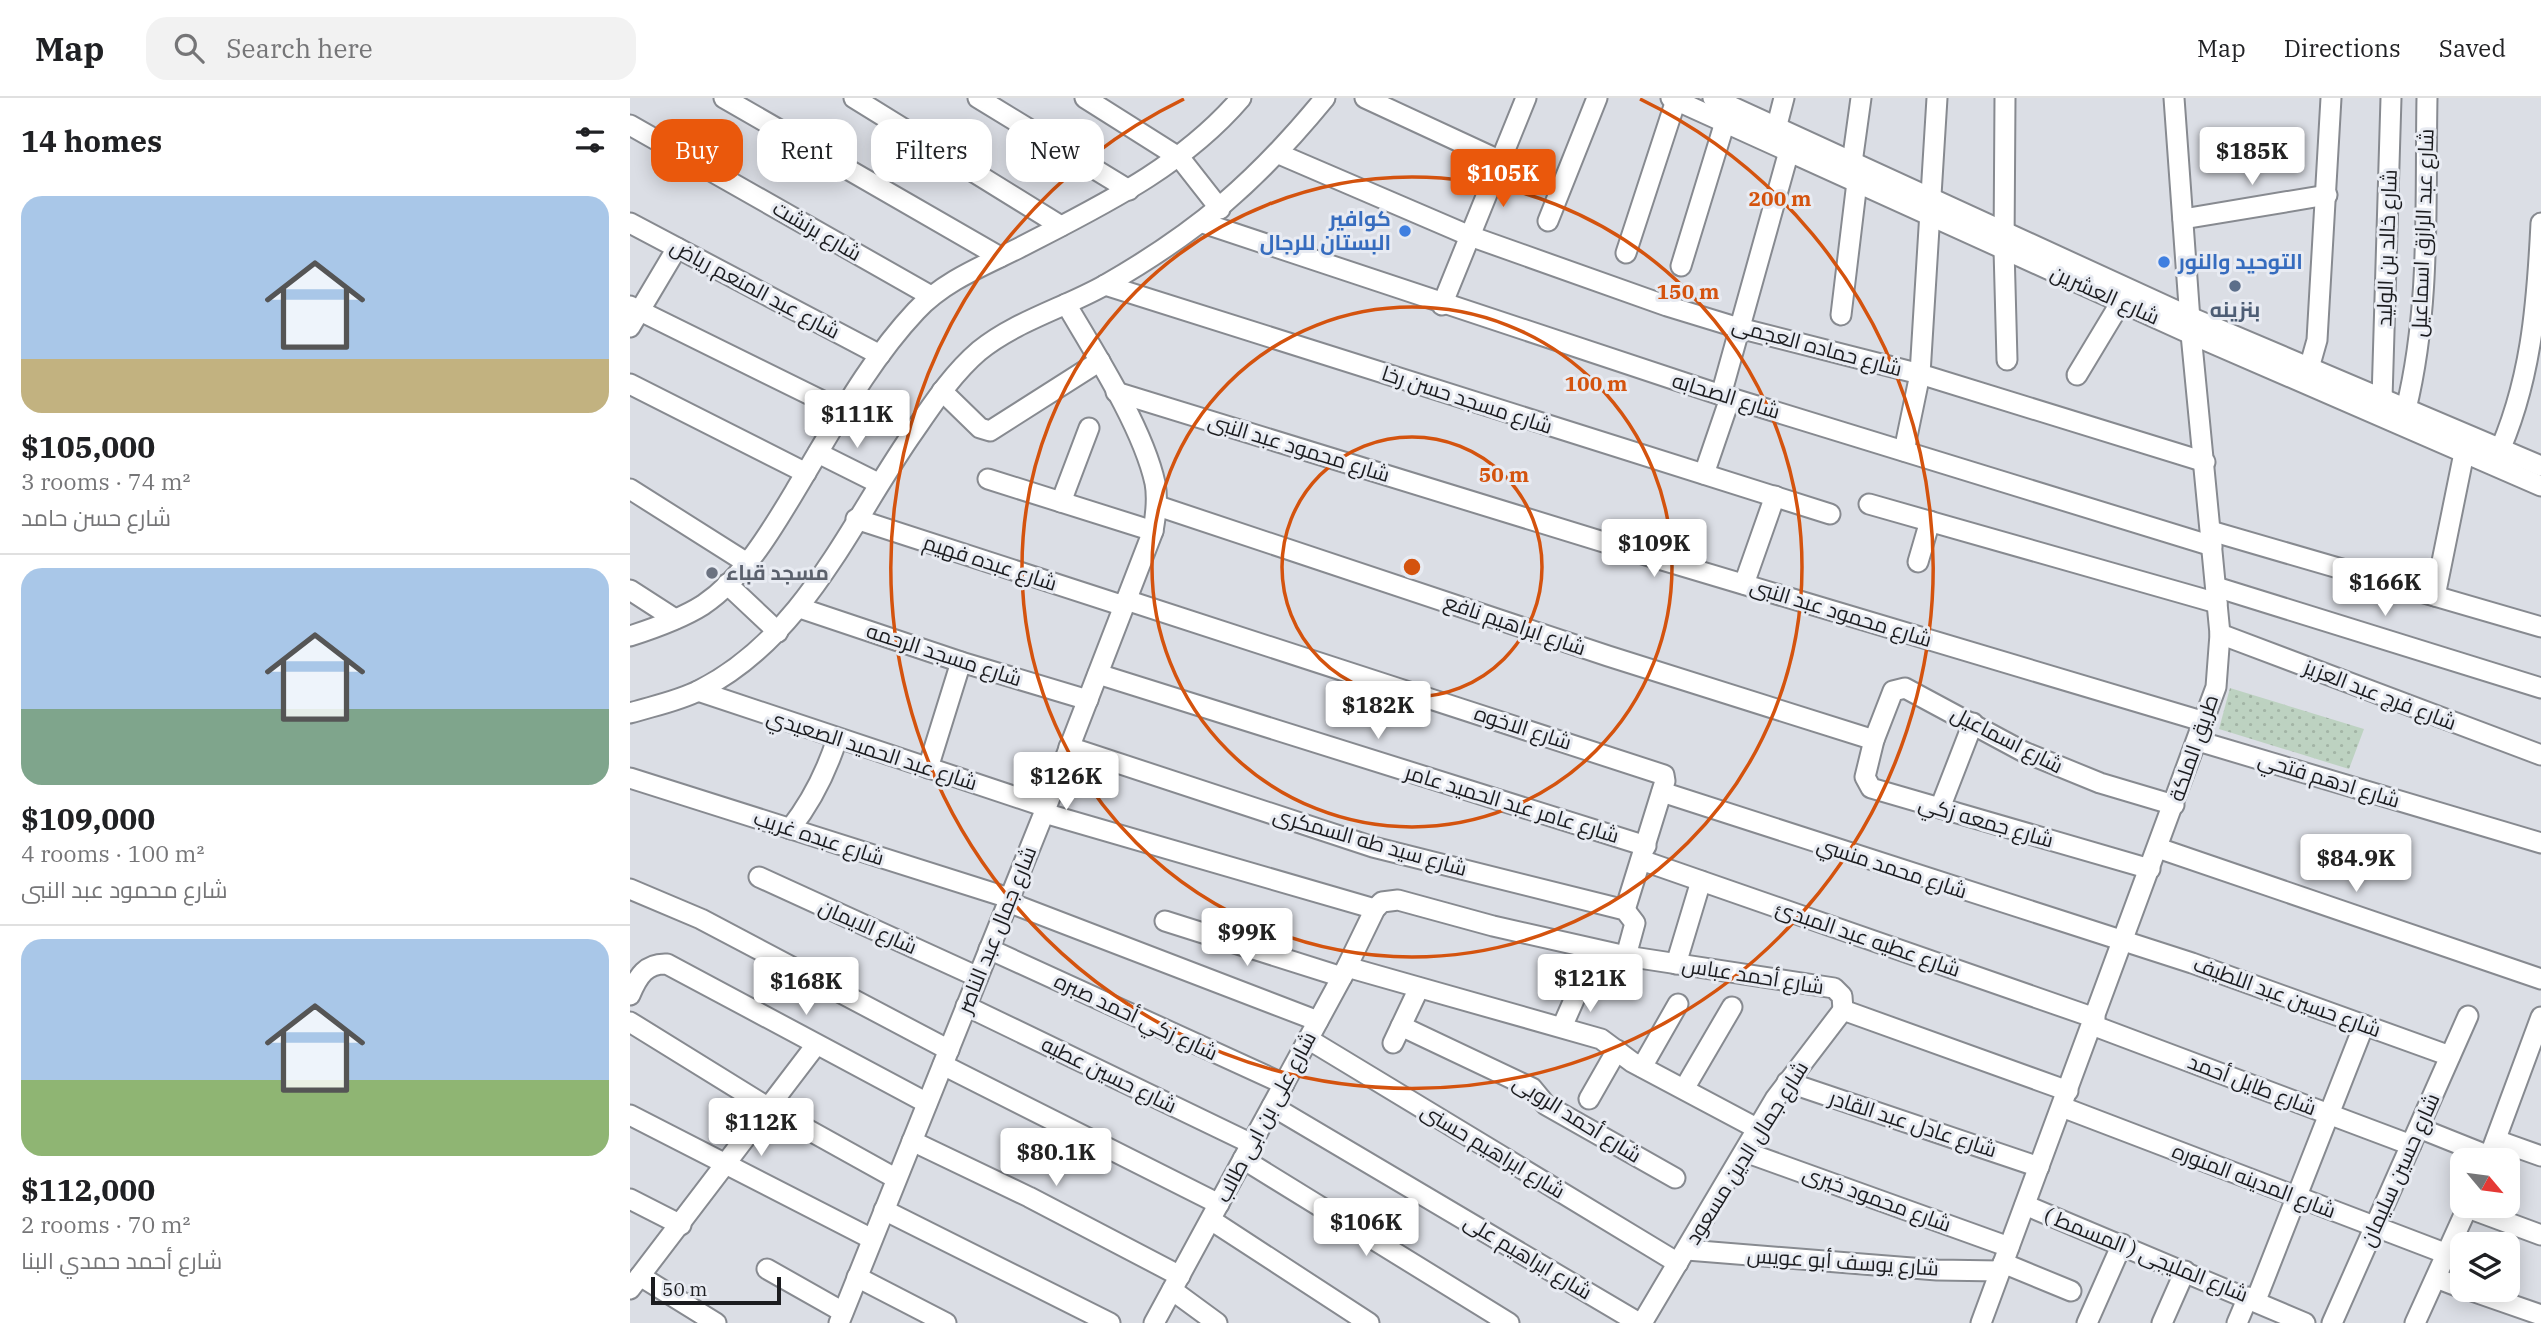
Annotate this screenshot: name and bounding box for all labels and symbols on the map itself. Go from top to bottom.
pin: $185K [2203,127,2301,187]
street label: شارع عبد الرازق اسماعيل [2404,128,2441,338]
pin: $105K [1454,150,1552,209]
street label: شارع خالد بن الوليد [2369,169,2404,327]
text: 200 m [1748,184,1812,212]
street label: شارع برنشت [767,193,867,268]
place label: كوافير البستان للرجال [1260,204,1391,256]
marker: كوافير البستان للرجال [1397,223,1413,239]
street label: شارع عبد المنعم رياض [665,232,845,346]
place label: التوحيد والنور [2177,247,2303,275]
marker: التوحيد والنور [2156,254,2172,270]
street label: شارع العشرين [2046,258,2164,331]
text: 150 m [1656,277,1720,305]
marker: بنزينه [2227,278,2243,294]
place label: بنزينه [2210,295,2260,323]
street label: شارع حماده العجمى [1729,310,1905,383]
street label: شارع مسجد حسن رخا [1378,358,1556,441]
street label: شارع الصحابه [1669,365,1784,426]
text: 100 m [1564,369,1628,397]
pin: $111K [808,390,906,450]
street label: شارع محمود عبد النبى [1205,406,1394,489]
text: 50 m [1479,460,1529,488]
pin: $109K [1605,519,1703,579]
street label: شارع عبده فهيم [920,527,1061,598]
centre of rings [1400,555,1424,579]
place label: مسجد قباء [726,558,829,586]
pin: $166K [2336,559,2434,618]
marker: مسجد قباء [704,565,720,581]
street label: شارع محمود عبد النبى [1747,571,1936,654]
street label: شارع ابراهيم نافع [1440,587,1590,662]
street label: شارع مسجد الرحمه [863,616,1025,693]
street label: شارع فرج عبد العزيز [2299,652,2461,737]
pin: $182K [1329,682,1427,741]
street label: طريق الملكة [2162,691,2224,805]
street label: شارع الاخوه [1471,698,1576,757]
street label: شارع اسماعيل [1946,699,2068,780]
street label: شارع عبد الحميد الصعيدي [763,702,981,799]
street label: شارع ادهم فتحي [2254,744,2404,817]
pin: $126K [1017,752,1115,812]
street label: شارع عامر عبد الحميد عامر [1401,757,1623,850]
street label: شارع جمعه زكي [1915,788,2057,857]
street label: شارع سيد طه السمكرى [1270,800,1470,883]
street label: شارع عبده غريب [750,803,888,872]
street label: شارع محمد منسي [1813,830,1971,906]
pin: $84.9K [2299,834,2413,894]
street label: شارع جمال عبد الناصر [949,842,1043,1019]
street label: شارع الايمان [814,892,922,961]
street label: شارع عطيه عبد المبدئ [1772,893,1964,984]
pin: $99K [1206,908,1288,968]
street label: شارع حسين عبد اللطيف [2189,949,2385,1044]
street label: شارع أحمد عباس [1680,950,1826,1001]
pin: $121K [1541,954,1639,1014]
pin: $168K [757,958,855,1017]
street label: شارع زكي أحمد صبره [1049,966,1223,1069]
street label: شارع على بن ابى طالب [1208,1026,1323,1207]
street label: شارع حسين عطيه [1037,1029,1182,1120]
street label: شارع طايل أحمد [2184,1047,2320,1122]
street label: شارع جمال الدين مسعود [1678,1055,1815,1250]
street label: شارع أحمد الروبى [1507,1067,1647,1170]
street label: شارع عادل عبد القادر [1825,1082,2001,1164]
street label: شارع حسين سليمان [2353,1088,2446,1251]
street label: شارع ابراهيم حسنى [1416,1096,1571,1205]
pin: $112K [712,1098,810,1158]
pin: $80.1K [999,1128,1113,1188]
street label: شارع المدينه المنوره [2168,1136,2340,1225]
north arrow [2450,1148,2520,1218]
street label: شارع محمود خيرى [1799,1158,1955,1239]
pin: $106K [1317,1198,1415,1258]
street label: شارع المليجى ( المسمط ) [2040,1200,2253,1309]
street label: شارع ابراهيم على [1459,1207,1598,1306]
street label: شارع يوسف أبو عويس [1746,1240,1940,1283]
scale bar [651,1274,780,1306]

